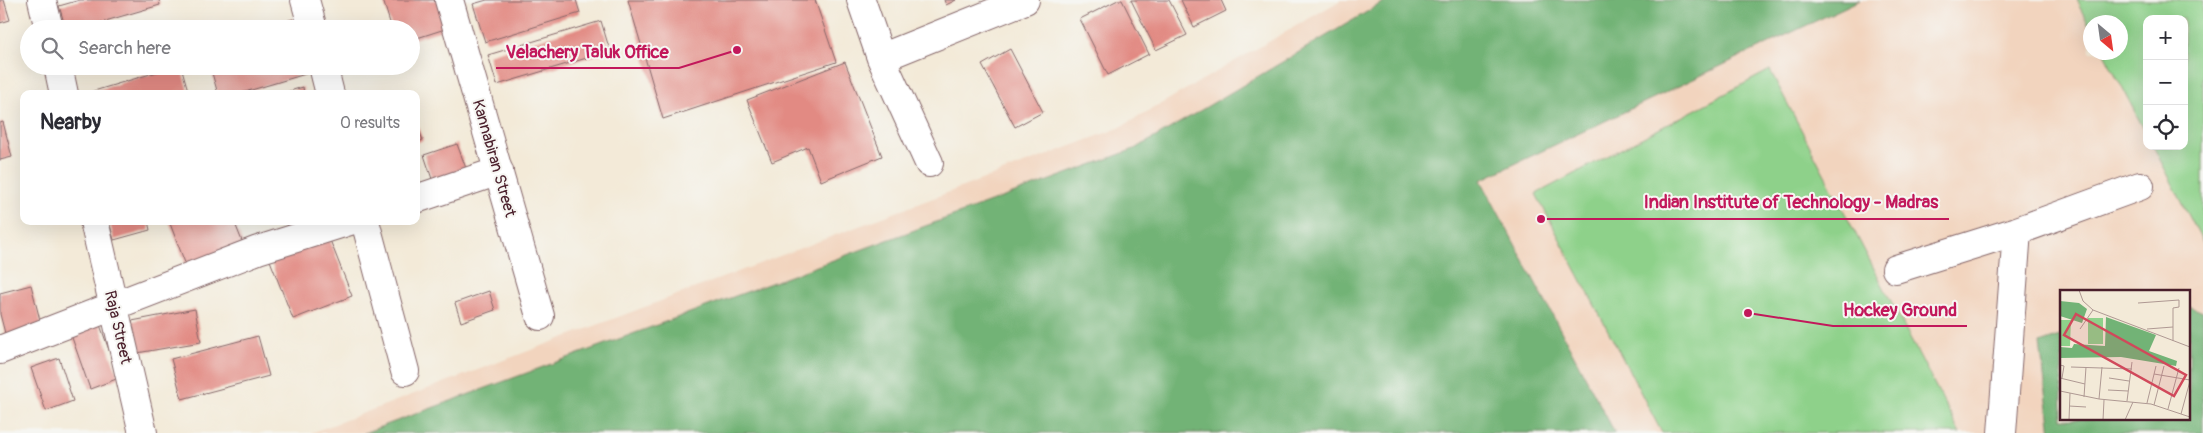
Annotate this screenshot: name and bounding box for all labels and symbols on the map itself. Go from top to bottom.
north arrow [2083,15,2128,60]
callout: Velachery Taluk Office [496,35,679,68]
text: Velachery Taluk Office [505,41,670,64]
street label: Kannabiran Street [468,97,521,220]
callout: Indian Institute of Technology - Madras [1634,186,1949,219]
text: Indian Institute of Technology - Madras [1644,191,1939,214]
street label: Raja Street [100,289,136,366]
inset map [2060,290,2190,420]
callout: Hockey Ground [1833,293,1967,326]
text: Hockey Ground [1843,299,1957,322]

